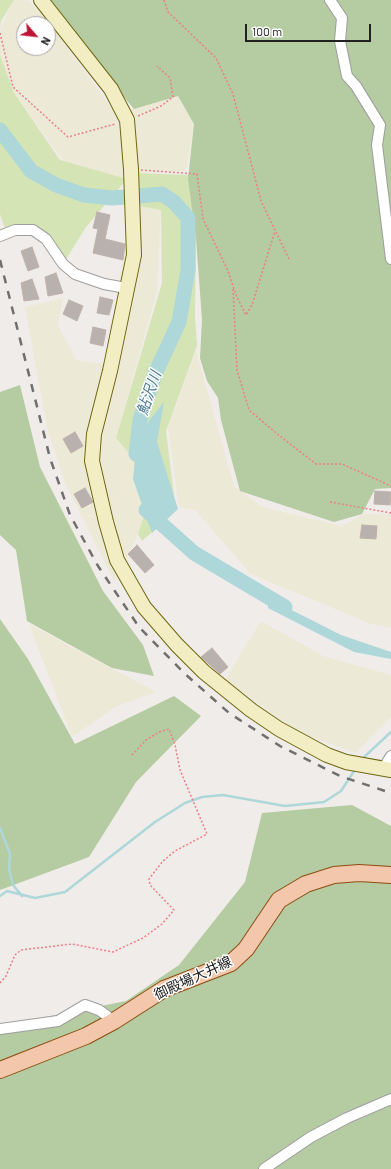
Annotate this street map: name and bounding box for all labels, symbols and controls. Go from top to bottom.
north arrow [16,16,56,56]
scale bar [247,16,373,42]
text: 100 m [252,24,282,38]
text: N [39,35,54,48]
water label: 鮎沢川 [133,369,165,417]
street label: 御殿場大井線 [151,953,235,1003]

